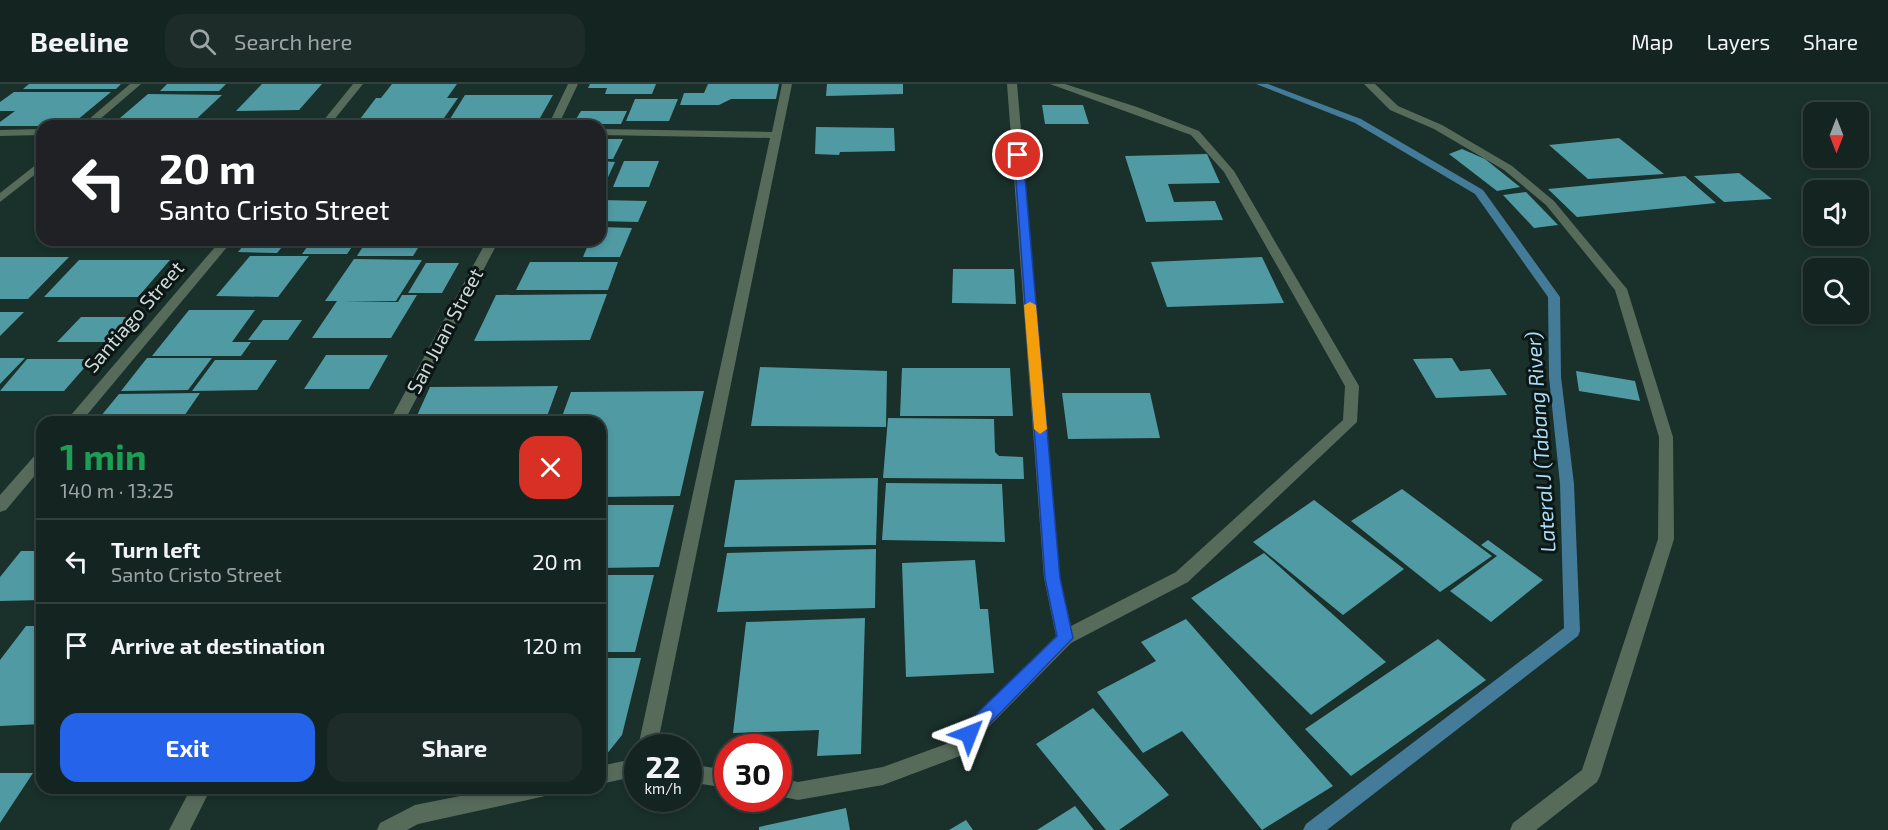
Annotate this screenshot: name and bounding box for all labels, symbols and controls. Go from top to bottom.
search box [165,14,585,68]
text: Beeline [30,24,129,58]
icon: search [186,25,219,58]
text: Search here [234,28,352,54]
text: Map [1631,29,1673,54]
text: Layers [1706,29,1770,54]
text: Share [1803,29,1858,54]
north arrow [1803,102,1869,168]
map controls [1803,102,1869,324]
pin [992,129,1043,180]
icon: arrive [1001,138,1034,171]
text: 20 m [159,142,256,192]
icon: left [60,144,138,222]
button: sound [1803,180,1869,246]
text: Santo Cristo Street [159,193,390,225]
street label: Santiago Street [78,255,188,377]
button: search [1803,258,1869,324]
street label: San Juan Street [401,263,487,397]
water label: Lateral J (Tabang River) [1519,330,1560,553]
text: 1 min [60,434,147,477]
button: close [519,436,582,499]
text: 140 m · 13:25 [60,478,174,502]
text: Turn left [111,536,200,562]
icon: left [60,545,93,578]
text: 20 m [532,548,582,574]
text: Santo Cristo Street [111,562,282,586]
icon: arrive [60,629,93,662]
text: Arrive at destination [111,632,325,658]
text: 120 m [523,632,582,658]
position arrow [937,702,1001,766]
button: Exit [60,713,315,782]
button: Share [327,713,582,782]
speed limit sign: 30 [714,734,792,812]
text: 22 [646,748,680,784]
text: km/h [644,779,682,797]

